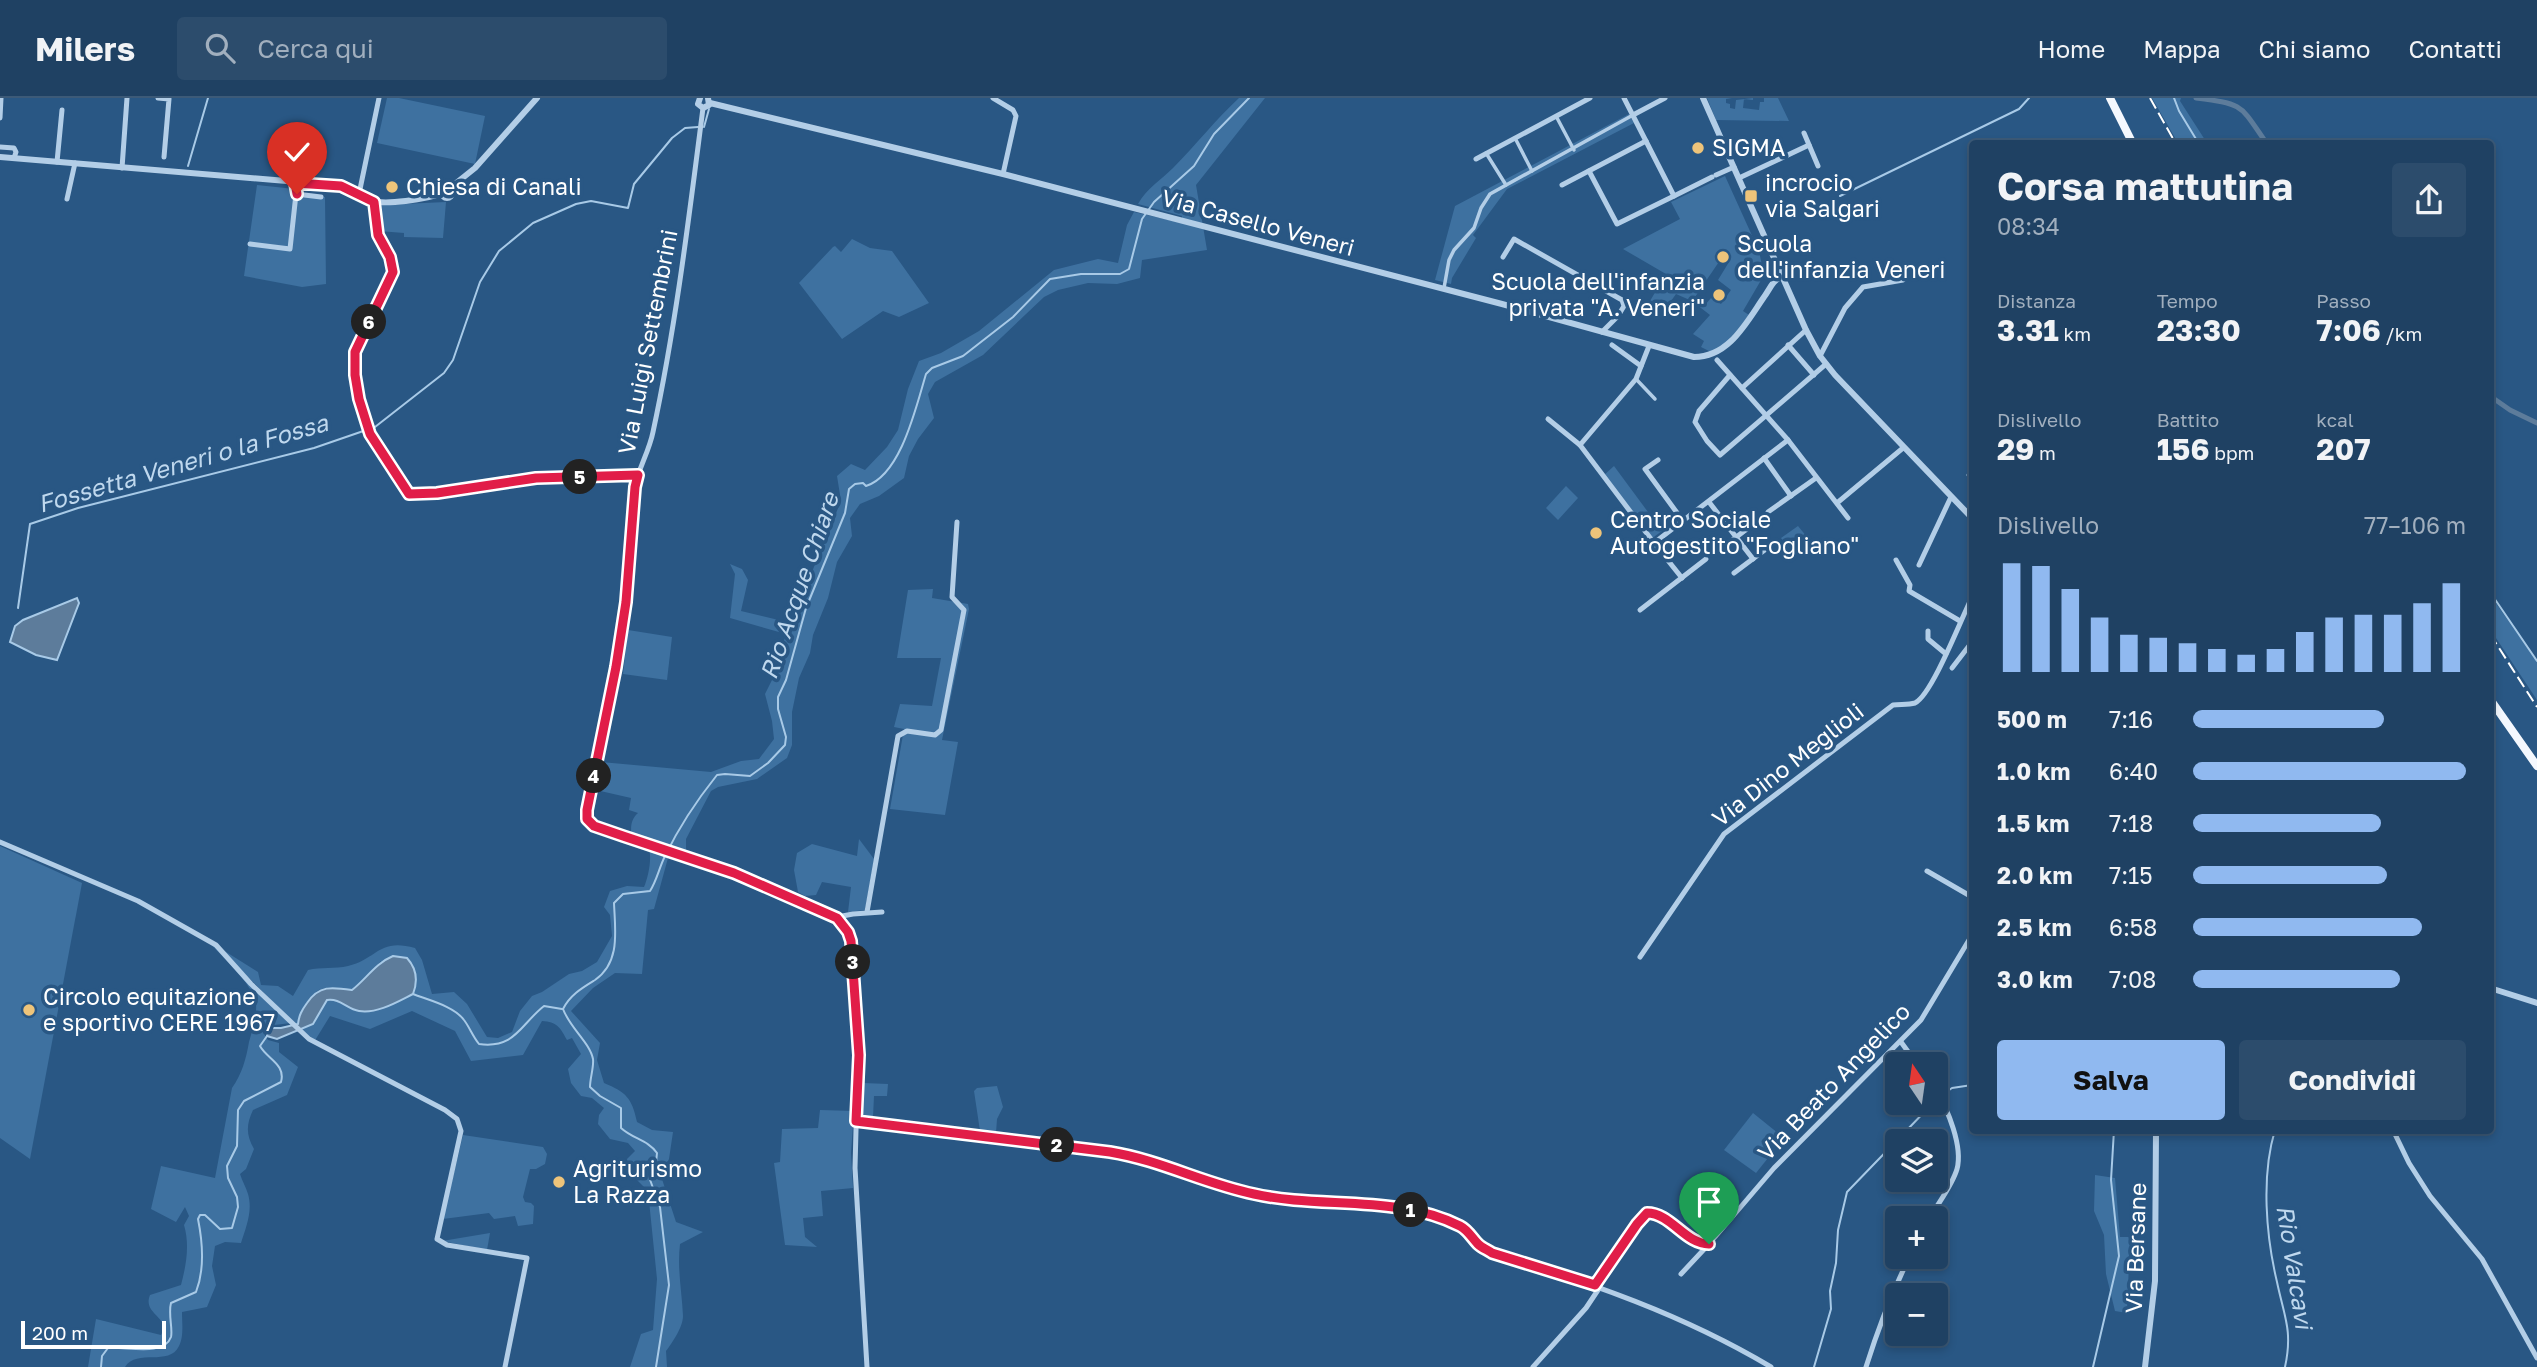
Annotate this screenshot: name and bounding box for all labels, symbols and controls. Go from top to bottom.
search box [177,17,667,80]
text: Milers [35,29,135,68]
icon: search [201,29,239,67]
text: Cerca qui [257,33,374,64]
text: Home [2037,34,2105,63]
text: Mappa [2143,34,2221,63]
text: Chi siamo [2259,34,2370,63]
text: Contatti [2408,34,2502,63]
pin [267,122,327,194]
icon: check [278,133,316,171]
place label: SIGMA [1712,133,1785,161]
marker: SIGMA [1690,140,1706,156]
text: Corsa mattutina [1997,163,2293,208]
button: share [2392,163,2466,237]
place label: incrocio via Salgari [1765,168,1880,222]
place label: Chiesa di Canali [406,172,582,200]
marker: Chiesa di Canali [384,179,400,195]
street label: Via Casello Veneri [1159,183,1358,261]
marker: incrocio via Salgari [1743,188,1759,204]
text: 08:34 [1997,212,2060,240]
street label: Via Luigi Settembrini [611,227,683,457]
place label: Scuola dell'infanzia Veneri [1737,229,1945,283]
marker: Scuola dell'infanzia Veneri [1715,249,1731,265]
place label: Scuola dell'infanzia privata "A. Veneri" [1491,267,1705,321]
marker: Scuola dell'infanzia privata "A. Veneri" [1711,287,1727,303]
text: Distanza [1997,289,2076,312]
text: Tempo [2157,289,2218,312]
text: Passo [2316,289,2371,312]
pin: 6 [352,304,386,340]
text: 6 [362,310,375,333]
text: 3.31 [1997,312,2059,348]
text: 23:30 [2157,312,2241,348]
text: 7:06 [2316,312,2381,348]
text: km [2059,322,2091,345]
text: /km [2381,322,2422,345]
water label: Fossetta Veneri o la Fossa [34,407,332,518]
text: Dislivello [1997,408,2081,431]
text: Battito [2157,408,2219,431]
text: kcal [2316,408,2354,431]
text: 29 [1997,431,2034,467]
text: 156 [2157,431,2209,467]
text: 207 [2316,431,2370,467]
text: m [2034,441,2056,464]
text: bpm [2209,441,2254,464]
pin: 5 [562,460,598,494]
text: 5 [574,465,585,488]
water label: Rio Acque Chiare [753,486,845,683]
place label: Centro Sociale Autogestito "Fogliano" [1610,505,1859,559]
text: Dislivello [1997,511,2099,539]
text: 77–106 m [2364,511,2466,539]
marker: Centro Sociale Autogestito "Fogliano" [1588,525,1604,541]
street label: Via Dino Meglioli [1706,696,1869,832]
text: 500 m [1997,705,2067,733]
text: 7:16 [2109,705,2153,733]
text: 1.0 km [1997,757,2070,785]
text: 6:40 [2109,757,2158,785]
pin: 4 [576,758,612,794]
text: 4 [588,764,599,787]
text: 1.5 km [1997,809,2069,837]
text: 7:18 [2109,809,2153,837]
text: 2.0 km [1997,861,2073,889]
text: 7:15 [2109,861,2153,889]
text: 2.5 km [1997,913,2072,941]
text: 6:58 [2109,913,2157,941]
pin: 3 [836,944,870,980]
text: 3 [847,950,858,973]
text: 3.0 km [1997,965,2073,993]
text: 7:08 [2109,965,2156,993]
place label: Circolo equitazione e sportivo CERE 1967 [43,982,275,1036]
street label: Via Beato Angelico [1751,997,1915,1166]
marker: Circolo equitazione e sportivo CERE 1967 [21,1002,37,1018]
button: Salva [1997,1040,2225,1120]
button: Condividi [2239,1040,2466,1120]
north arrow [1885,1052,1948,1115]
map controls [1885,1052,1948,1346]
pin: 2 [1040,1128,1074,1162]
button: layers [1885,1129,1948,1192]
text: 2 [1051,1133,1062,1156]
place label: Agriturismo La Razza [573,1154,702,1208]
pin [1679,1172,1739,1244]
marker: Agriturismo La Razza [551,1174,567,1190]
street label: Via Bersane [2119,1182,2151,1314]
icon: arrive [1690,1183,1728,1221]
pin: 1 [1394,1192,1428,1228]
text: 1 [1406,1198,1415,1221]
water label: Rio Valcavi [2271,1203,2320,1333]
button: + [1885,1206,1948,1269]
button: − [1885,1283,1948,1346]
scale bar [21,1318,166,1350]
text: 200 m [32,1321,88,1344]

